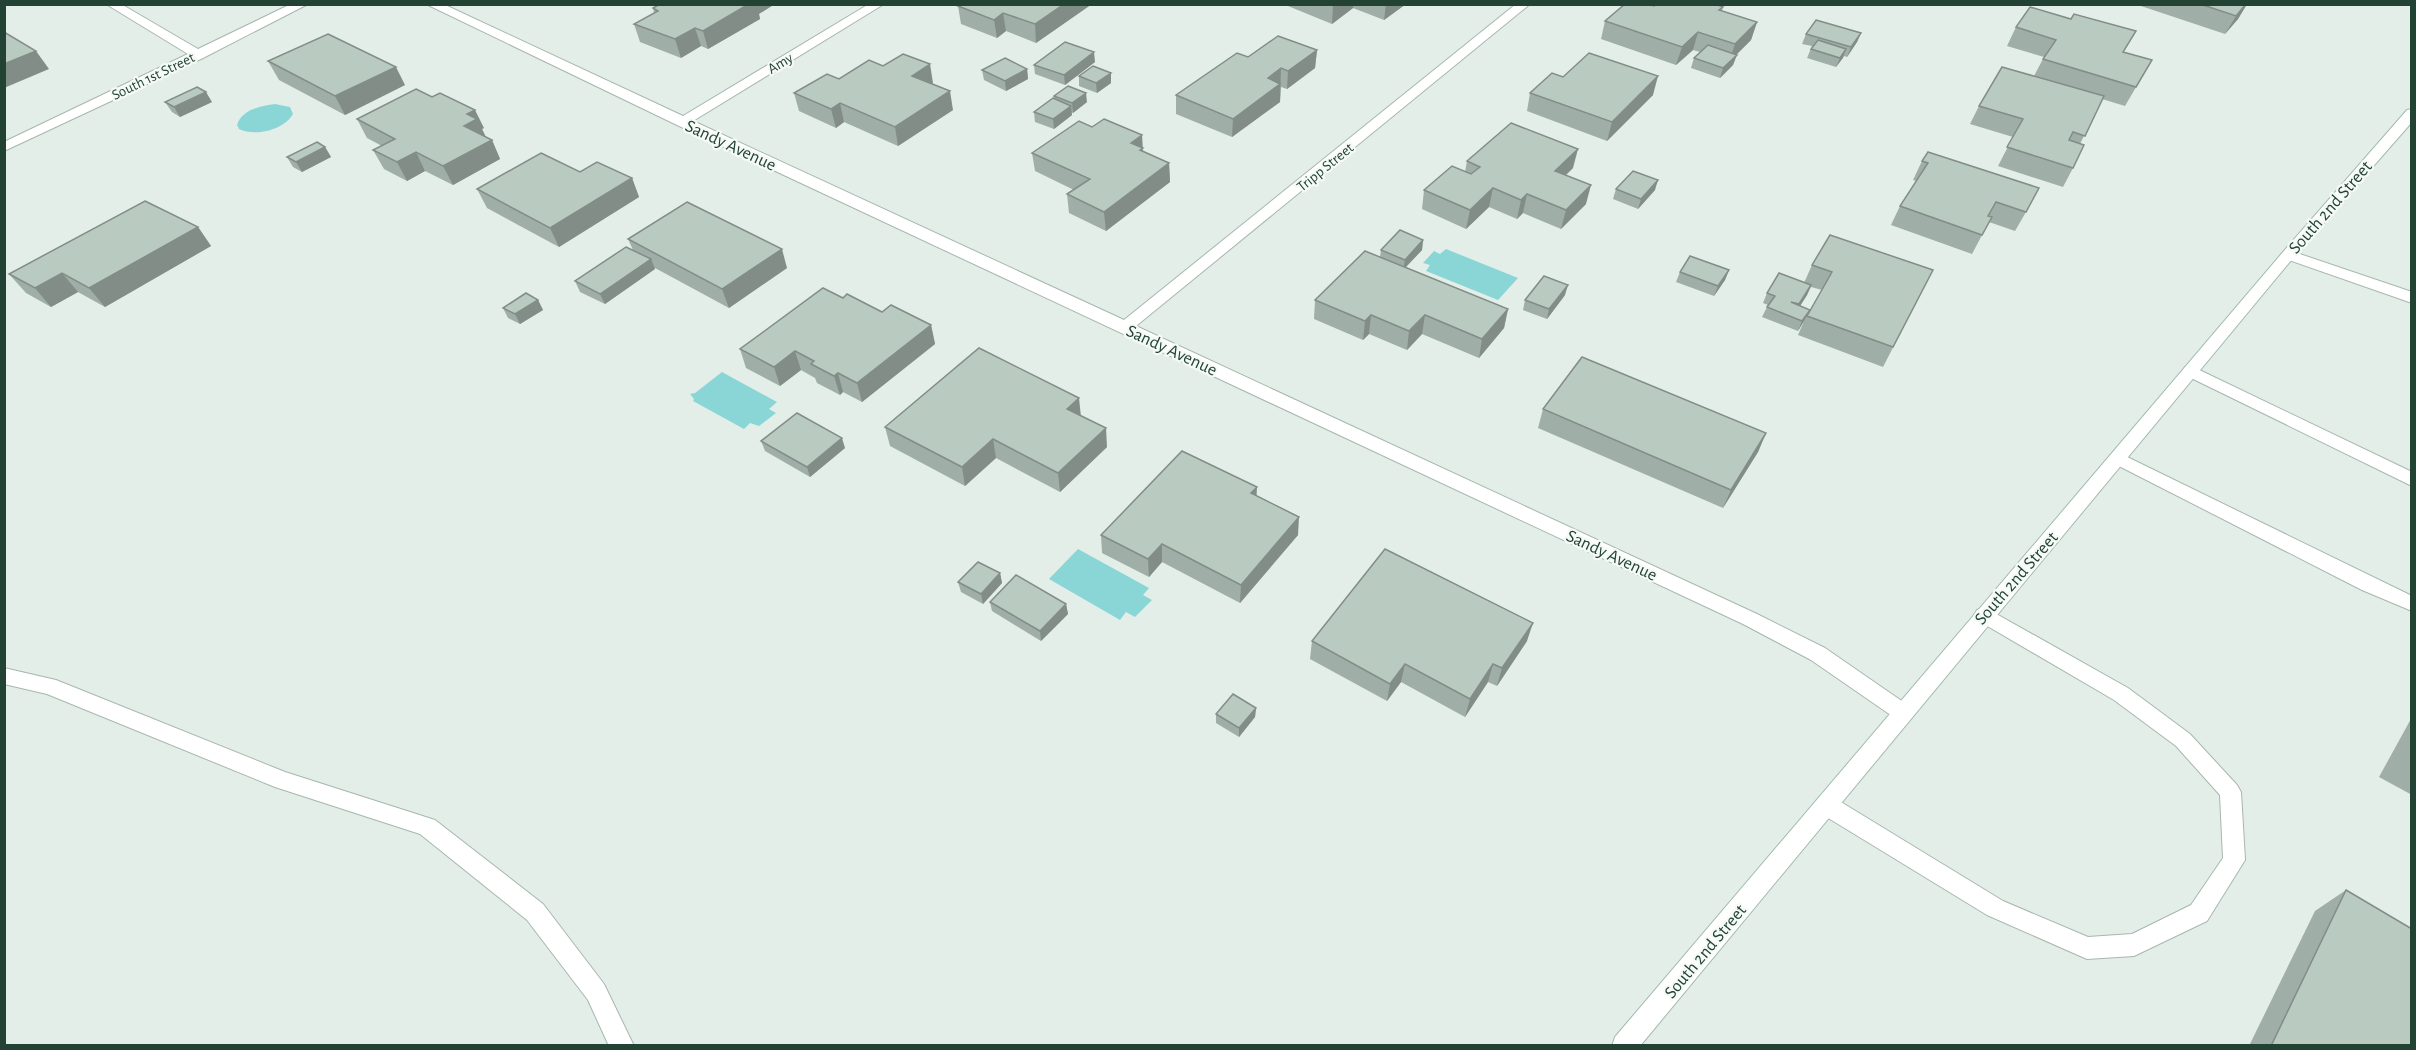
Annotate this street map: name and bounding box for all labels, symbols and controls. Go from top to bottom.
street label: South 1st Street [109,50,197,103]
street label: Amy [765,50,796,77]
street label: Sandy Avenue [682,117,779,175]
street label: Tripp Street [1294,140,1357,195]
street label: South 2nd Street [2286,158,2376,257]
street label: Sandy Avenue [1123,322,1220,380]
street label: Sandy Avenue [1563,527,1660,585]
street label: South 2nd Street [1972,529,2062,628]
street label: South 2nd Street [1661,901,1750,1002]

